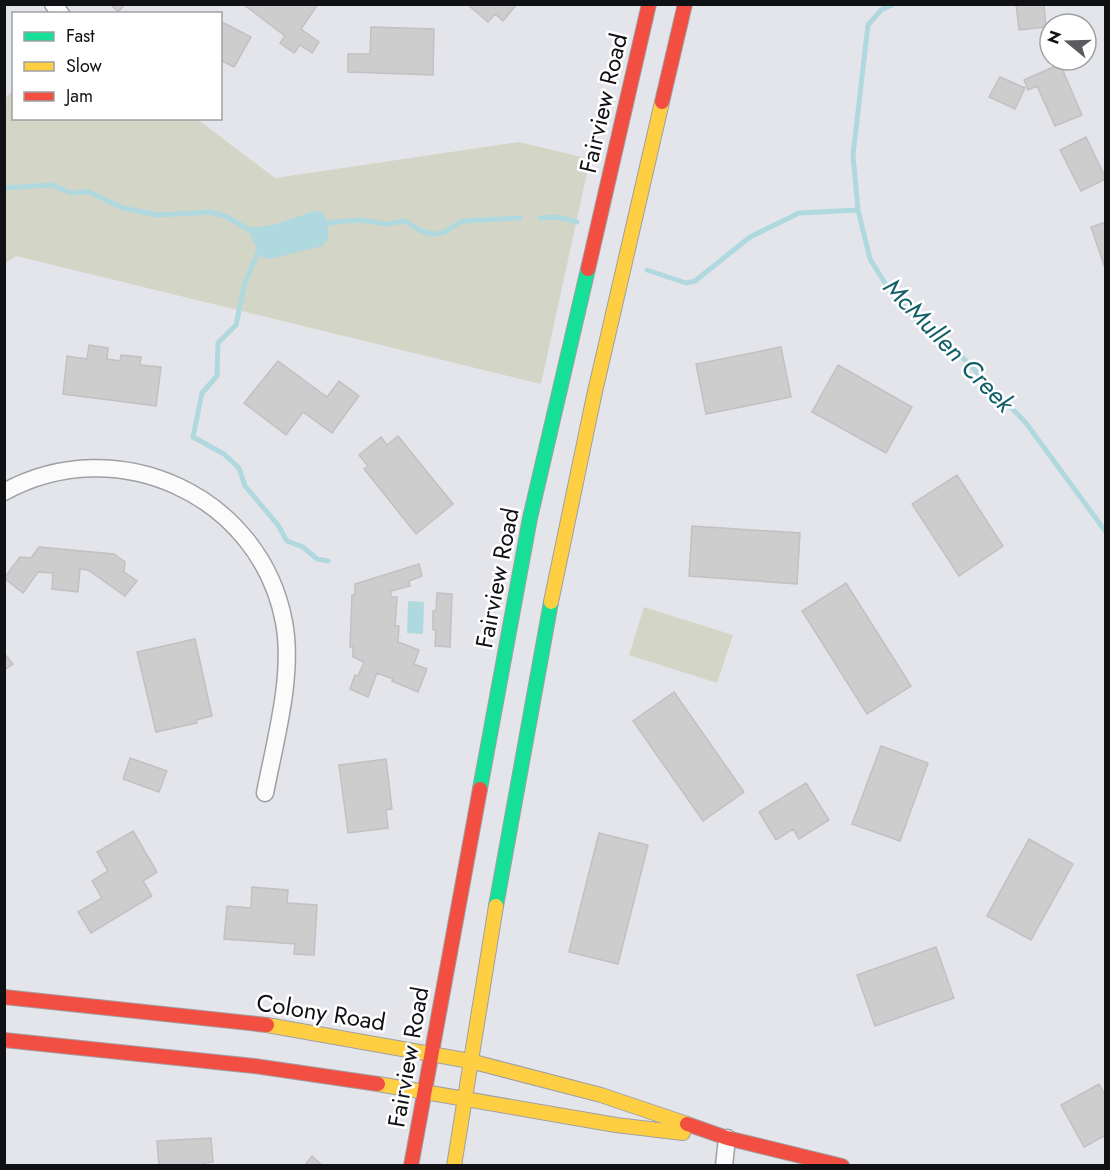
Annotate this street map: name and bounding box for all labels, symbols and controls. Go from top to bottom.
legend [12,12,222,120]
north arrow [1038,12,1098,72]
text: Fast [66,23,95,49]
text: N [1041,28,1067,47]
street label: Fairview Road [570,30,636,176]
text: Slow [66,53,103,79]
text: Jam [64,83,93,109]
water label: McMullen Creek [875,269,1025,422]
street label: Fairview Road [466,505,528,651]
street label: Fairview Road [378,984,438,1130]
street label: Colony Road [254,985,388,1039]

